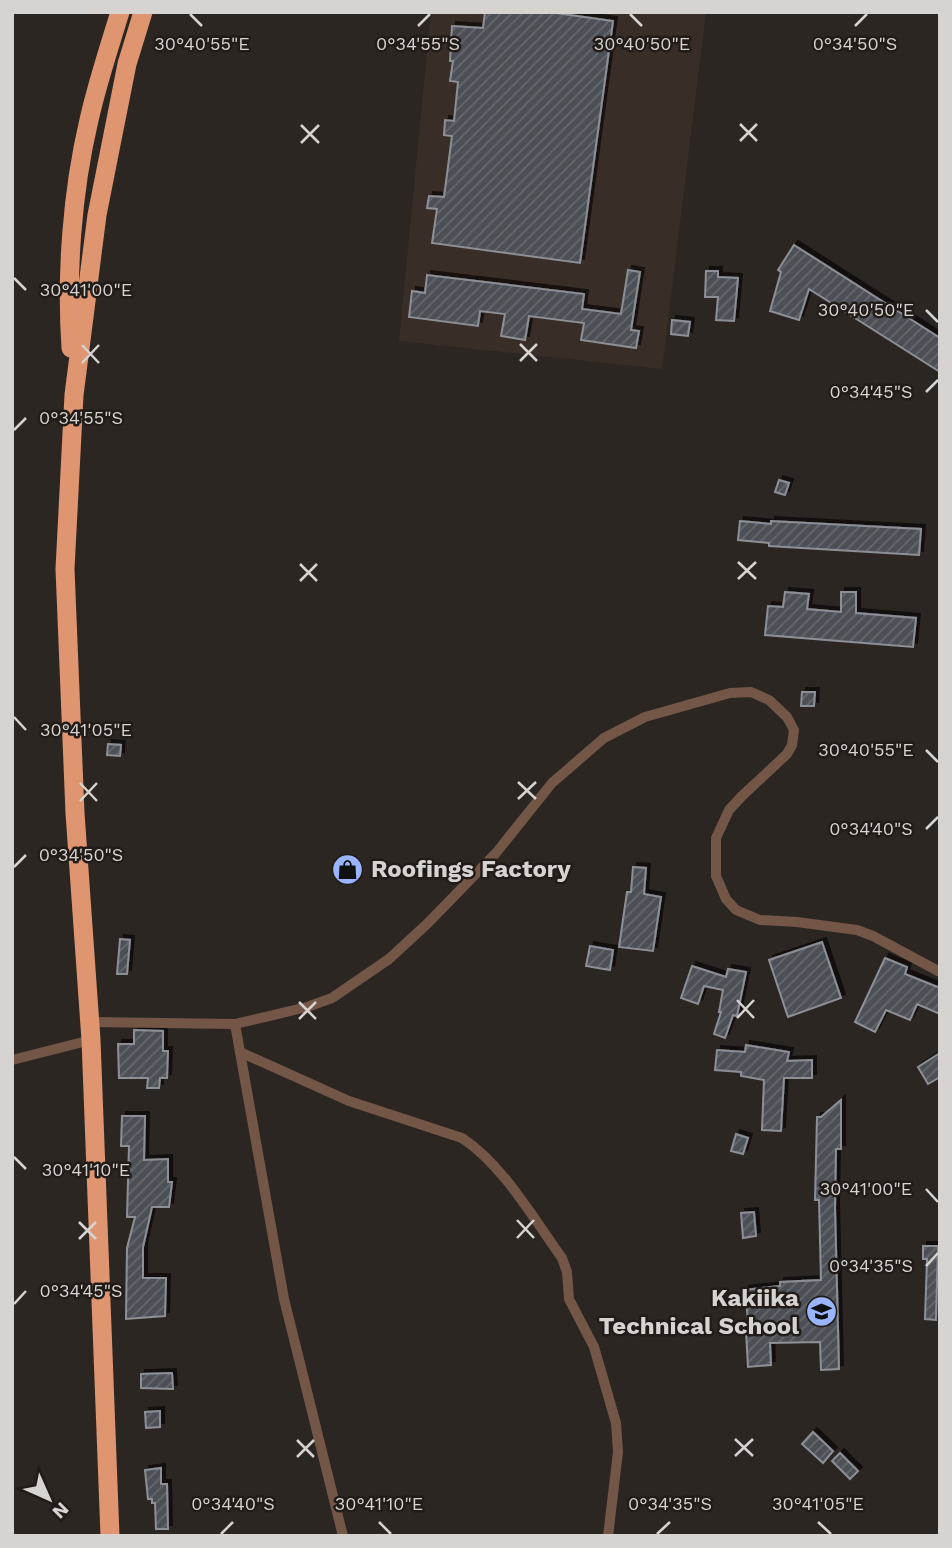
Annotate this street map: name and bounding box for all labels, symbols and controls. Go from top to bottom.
text: 30°40'55"E [154,33,250,54]
text: 0°34'55"S [376,33,460,54]
text: 30°40'50"E [594,33,690,54]
text: 0°34'50"S [813,33,897,54]
text: 30°41'00"E [40,279,132,300]
text: 30°40'50"E [818,299,914,320]
text: 0°34'45"S [830,381,912,402]
text: 0°34'55"S [39,407,123,428]
text: 30°41'05"E [40,719,132,740]
text: 30°40'55"E [818,739,914,760]
text: 0°34'40"S [829,818,913,839]
text: 0°34'50"S [39,844,123,865]
shop icon: Roofings Factory [331,852,365,886]
place label: Roofings Factory [371,855,571,883]
text: 30°41'10"E [42,1159,130,1180]
text: 30°41'00"E [820,1178,912,1199]
text: 0°34'35"S [829,1255,913,1276]
text: 0°34'45"S [40,1280,122,1301]
place label: Kakiika Technical School [599,1284,799,1340]
school or university icon: Kakiika Technical School [805,1295,839,1329]
north arrow [14,1464,84,1534]
text: 0°34'40"S [191,1493,275,1514]
text: 30°41'10"E [335,1493,423,1514]
text: 0°34'35"S [628,1493,712,1514]
text: 30°41'05"E [772,1493,864,1514]
text: N [48,1498,74,1524]

